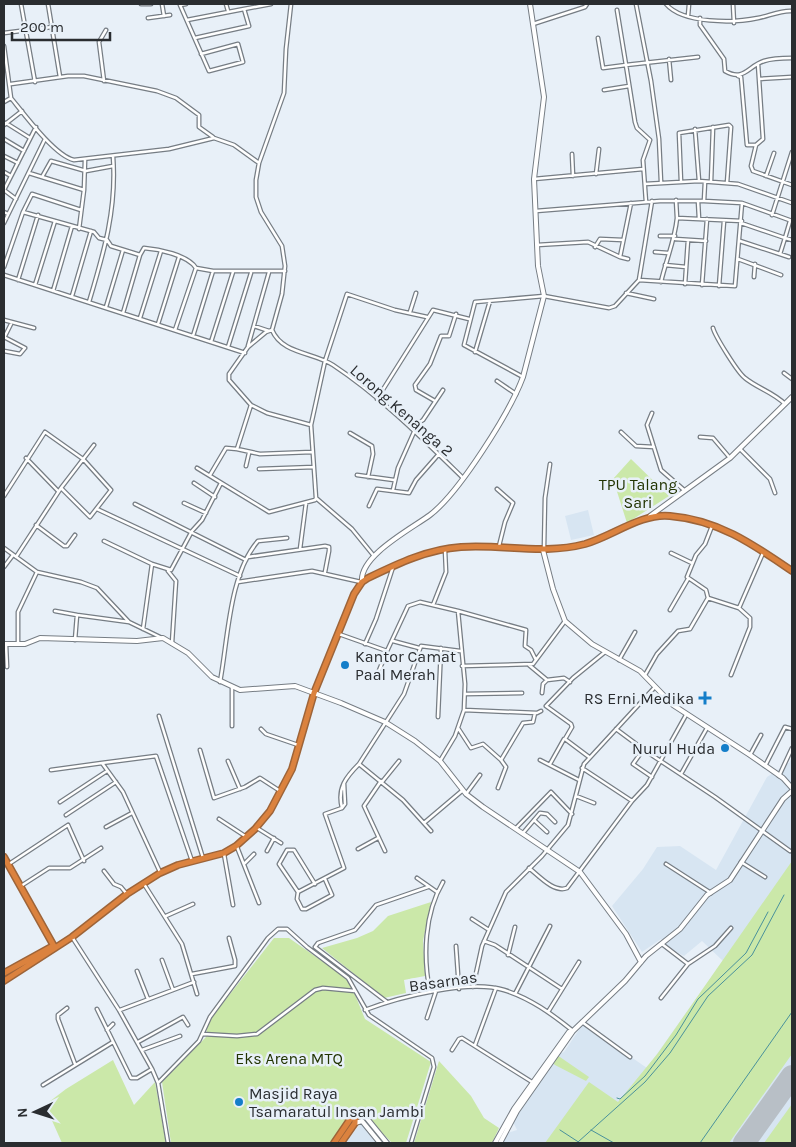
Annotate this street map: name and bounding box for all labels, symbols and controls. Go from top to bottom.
scale bar [12,10,110,42]
text: 200 m [20,18,64,36]
street label: Lorong Kenanga 2 [346,360,457,460]
park label: TPU Talang Sari [599,475,677,512]
place label: Kantor Camat Paal Merah [355,647,456,684]
marker: Kantor Camat Paal Merah [339,659,351,671]
place label: RS Erni Medika [584,689,694,708]
marker: RS Erni Medika [698,691,712,705]
place label: Nurul Huda [632,739,715,758]
marker: Nurul Huda [719,742,731,754]
street label: Basarnas [408,967,478,996]
park label: Eks Arena MTQ [235,1049,343,1068]
place label: Masjid Raya Tsamaratul Insan Jambi [249,1084,424,1121]
north arrow [10,1087,60,1137]
marker: Masjid Raya Tsamaratul Insan Jambi [233,1096,245,1108]
text: N [14,1107,31,1118]

